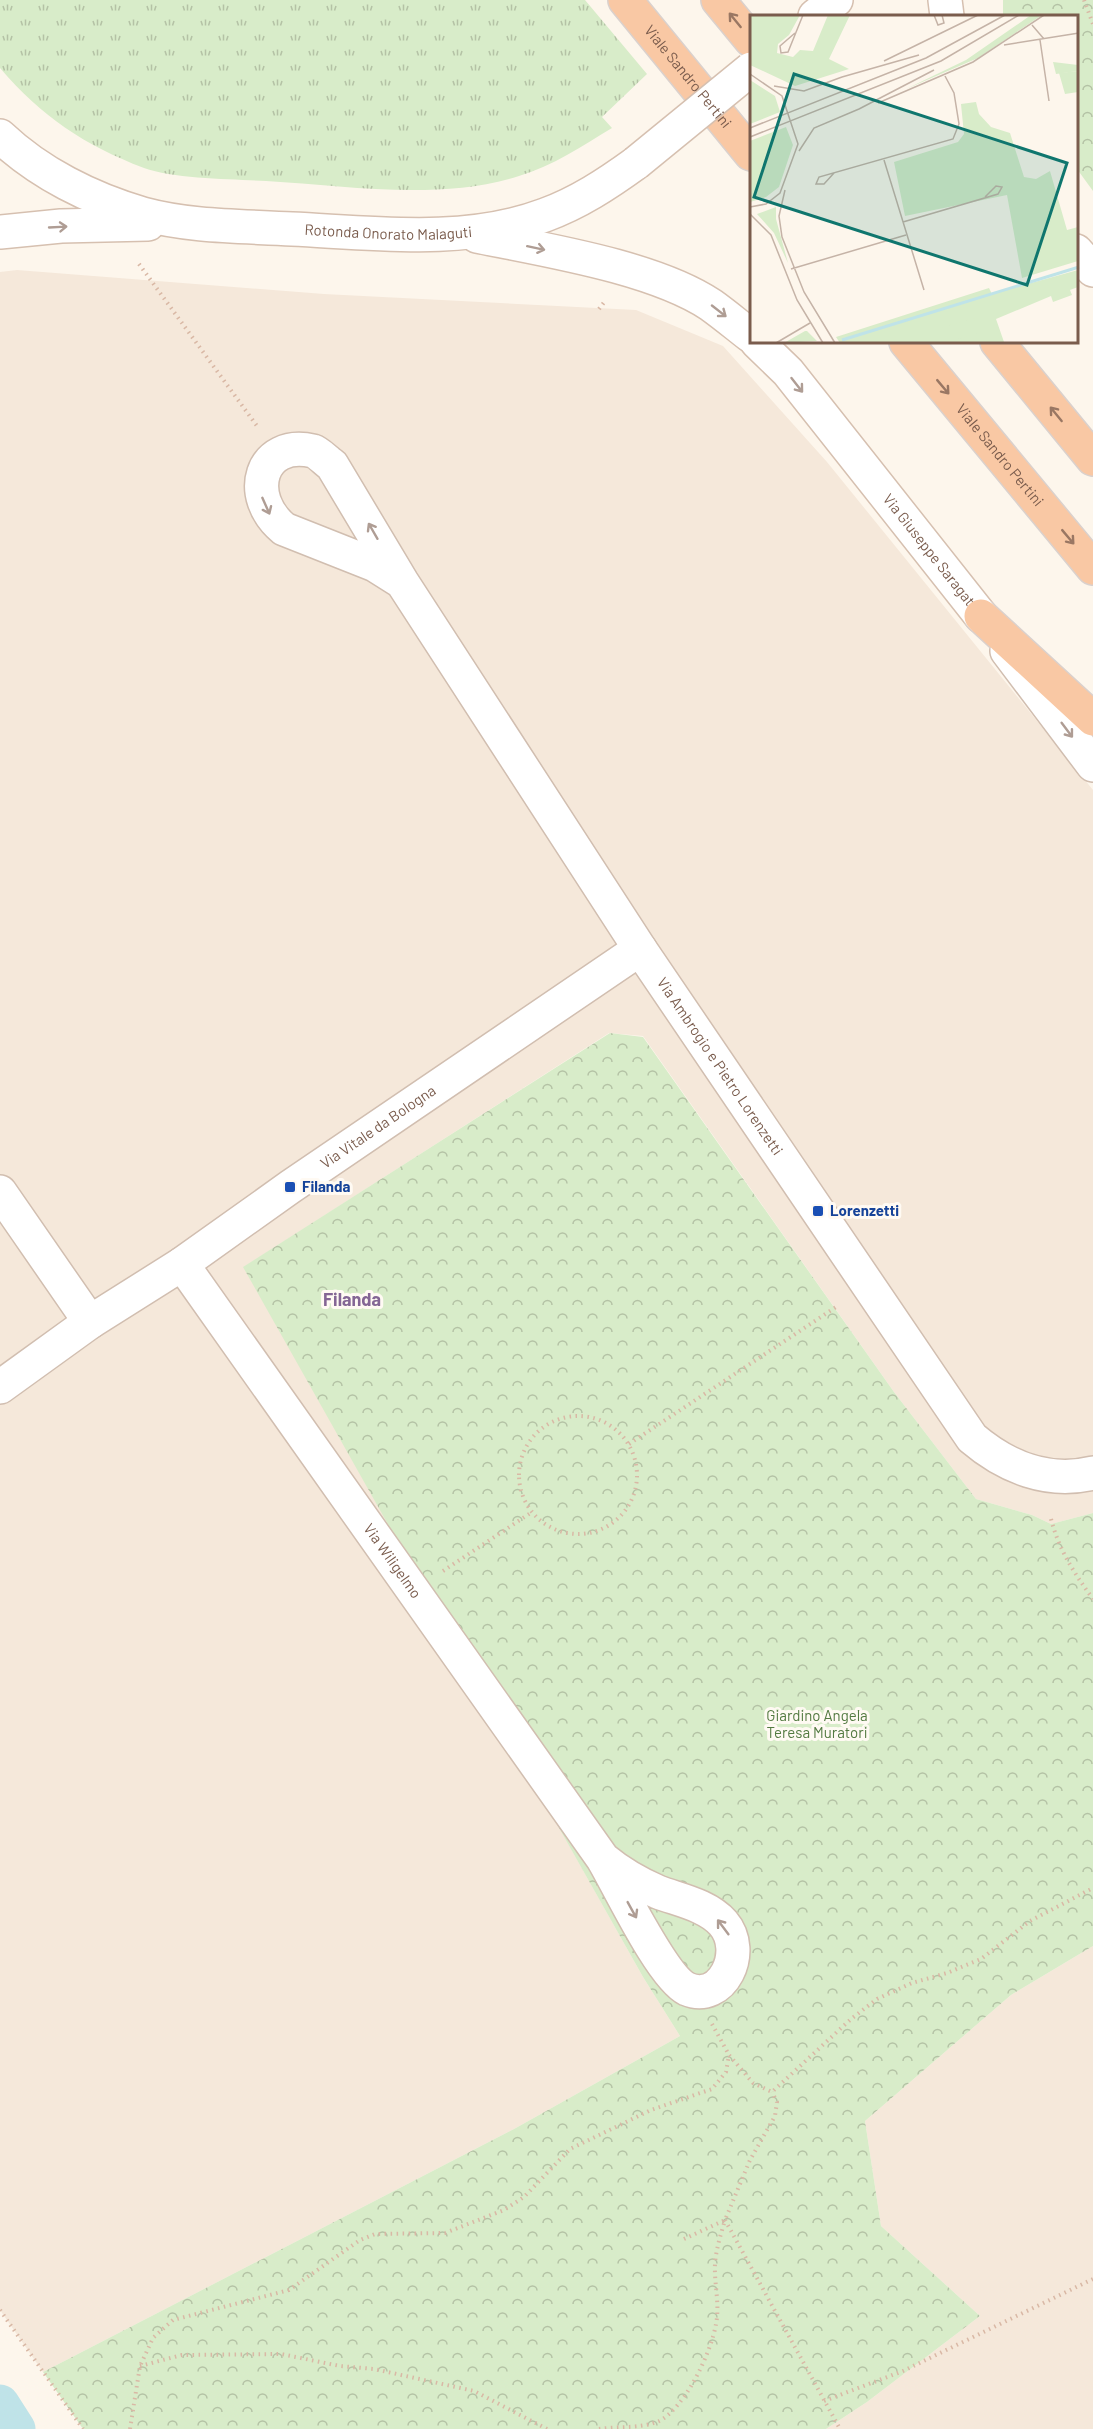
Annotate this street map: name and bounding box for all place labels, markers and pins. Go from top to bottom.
place label: Filanda [302,1177,350,1195]
marker: Filanda [283,1180,297,1194]
place label: Lorenzetti [830,1201,899,1219]
marker: Lorenzetti [811,1204,825,1218]

